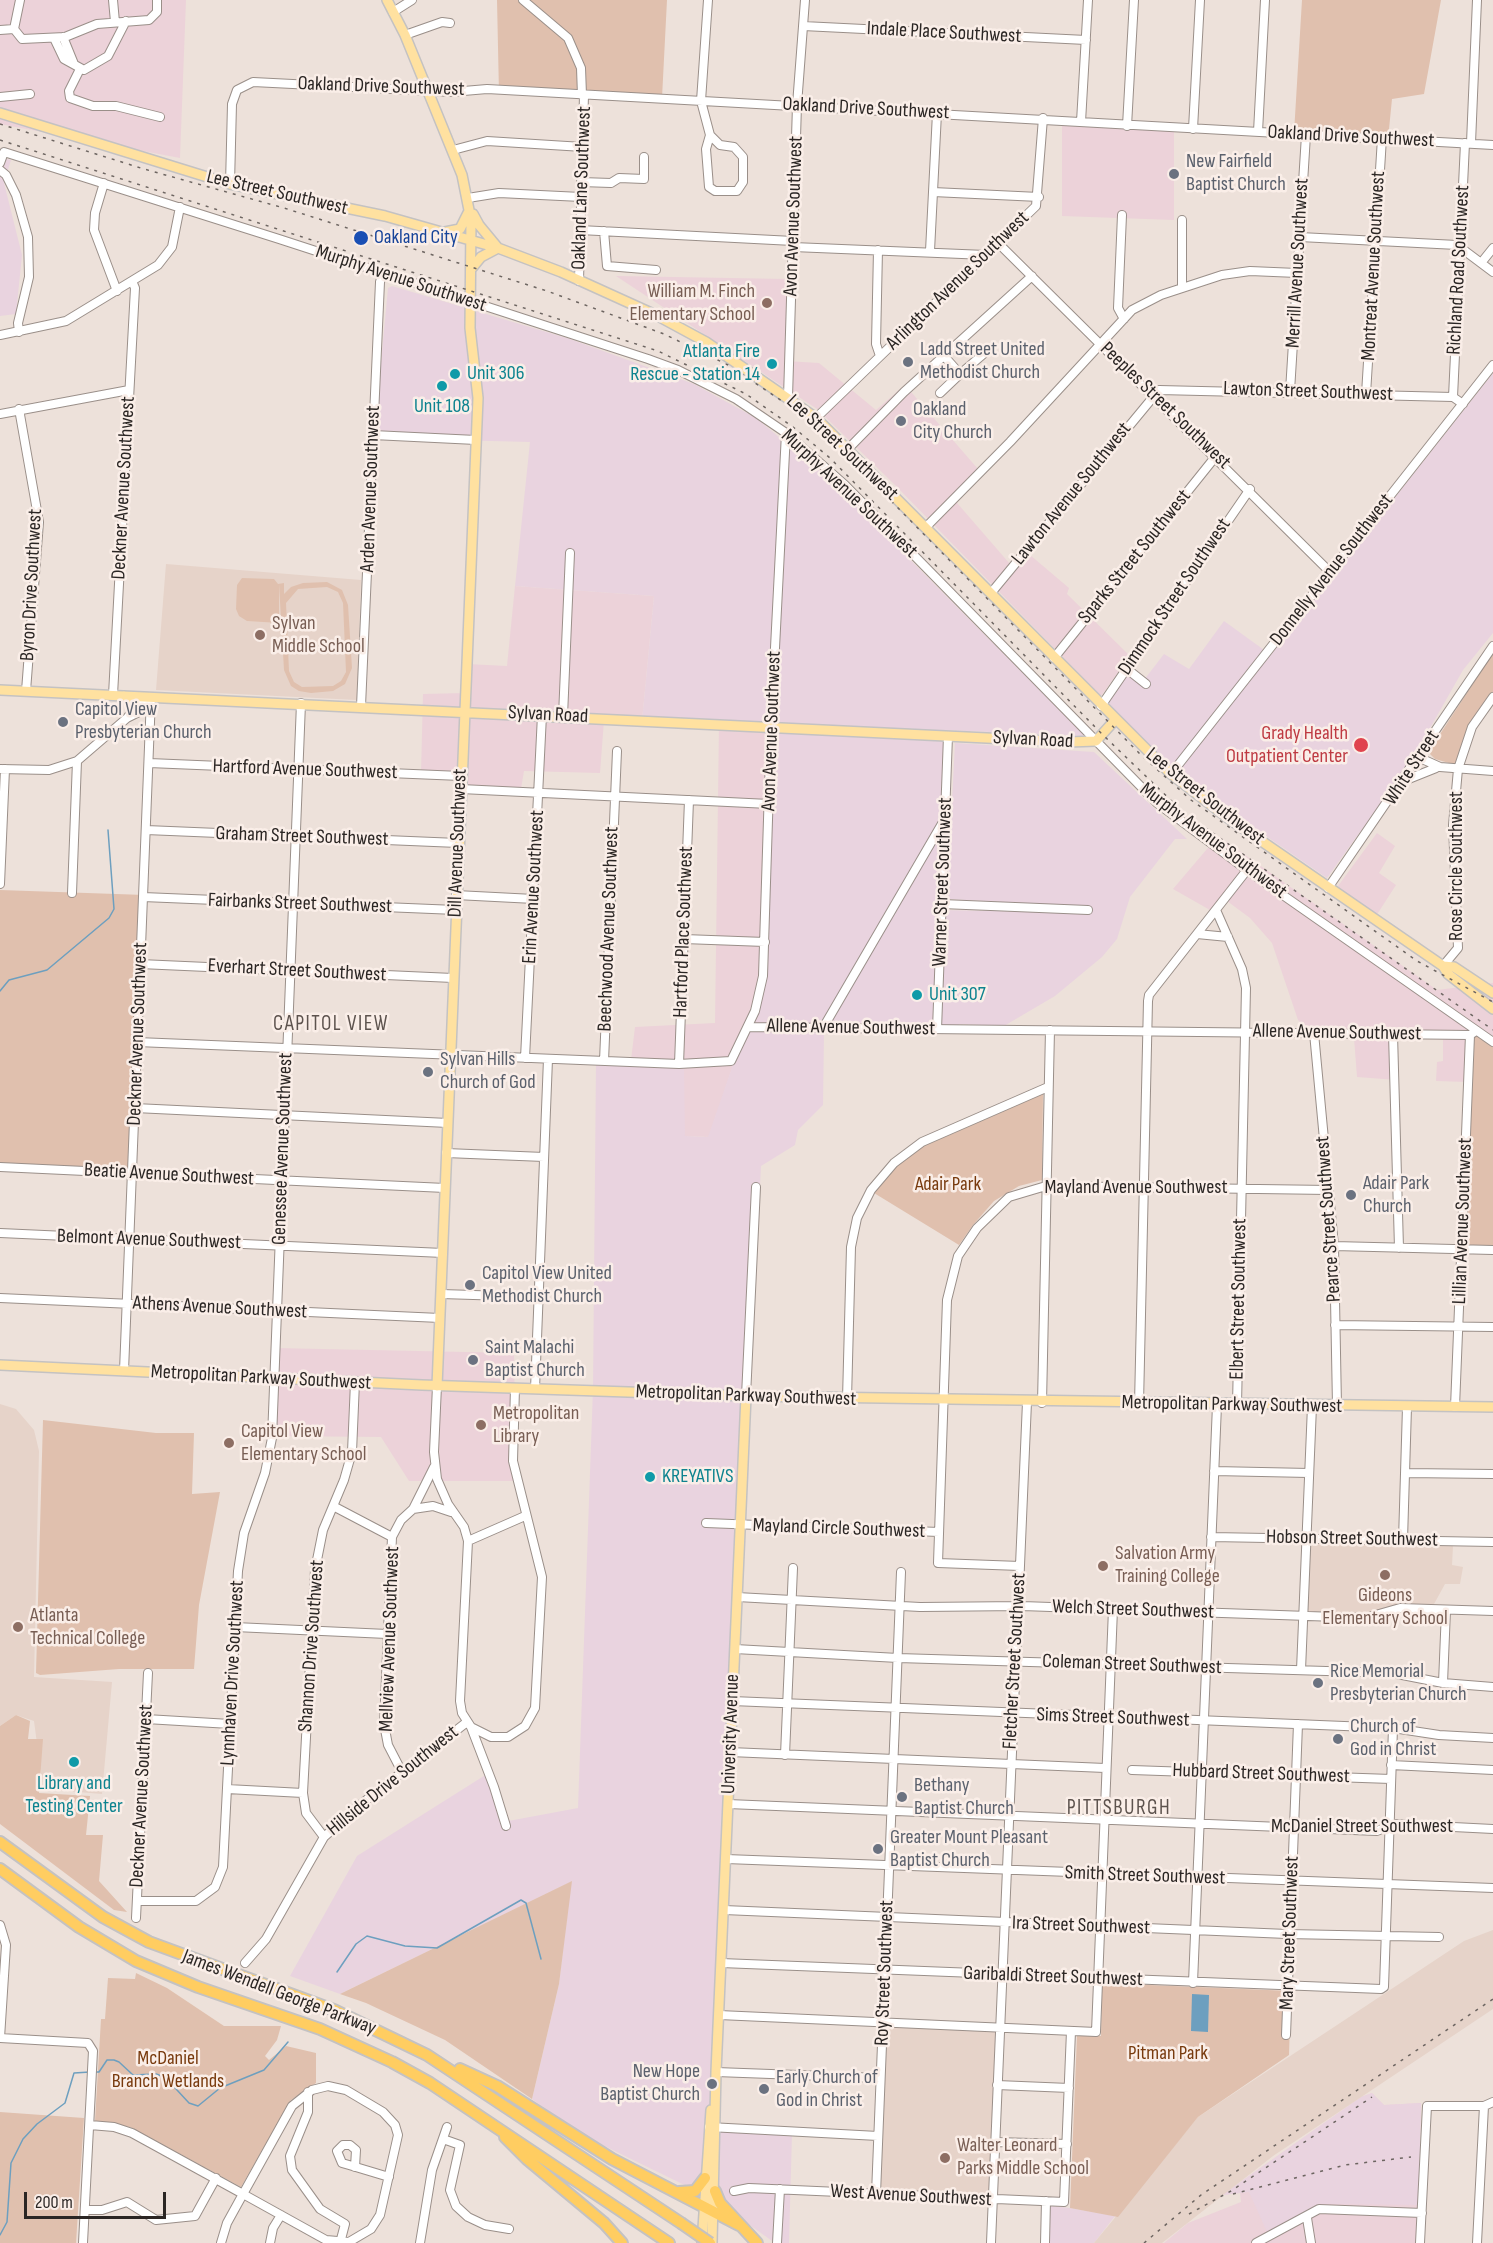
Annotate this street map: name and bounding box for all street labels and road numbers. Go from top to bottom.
street label: Indale Place Southwest [866,17,1022,49]
street label: Oakland Drive Southwest [297,72,465,102]
street label: Oakland Drive Southwest [782,93,950,125]
street label: Oakland Lane Southwest [567,106,597,270]
street label: Oakland Drive Southwest [1267,121,1435,153]
street label: Avon Avenue Southwest [779,135,809,297]
street label: Lee Street Southwest [204,165,350,221]
street label: Montreat Avenue Southwest [1357,171,1391,361]
street label: Merrill Avenue Southwest [1282,177,1314,349]
street label: Richland Road Southwest [1443,185,1475,355]
street label: Arlington Avenue Southwest [882,207,1034,355]
street label: Murphy Avenue Southwest [313,240,489,318]
street label: Peeples Street Southwest [1095,337,1235,475]
street label: Lawton Street Southwest [1223,377,1393,407]
street label: Lee Street Southwest [781,390,903,506]
street label: Deckner Avenue Southwest [107,396,141,580]
street label: Arden Avenue Southwest [356,405,386,573]
street label: Lawton Avenue Southwest [1007,418,1137,570]
street label: Murphy Avenue Southwest [776,424,922,564]
street label: Sparks Street Southwest [1074,485,1196,629]
street label: Donnelly Avenue Southwest [1265,489,1399,651]
street label: Byron Drive Southwest [16,508,48,662]
street label: Dimmock Street Southwest [1114,514,1236,680]
street label: Avon Avenue Southwest [757,650,787,812]
street label: Sylvan Road [507,701,589,729]
street label: Sylvan Road [992,726,1074,754]
street label: White Street [1379,726,1445,810]
street label: Lee Street Southwest [1141,743,1269,851]
street label: Hartford Avenue Southwest [212,755,398,785]
street label: Dill Avenue Southwest [443,768,473,918]
street label: Murphy Avenue Southwest [1135,778,1291,904]
street label: Rose Circle Southwest [1445,791,1469,941]
street label: Warner Street Southwest [928,797,958,967]
street label: Erin Avenue Southwest [518,810,550,964]
street label: Graham Street Southwest [215,822,389,852]
street label: Beechwood Avenue Southwest [593,826,625,1032]
street label: Hartford Place Southwest [669,846,699,1018]
street label: Fairbanks Street Southwest [207,889,393,919]
street label: Deckner Avenue Southwest [123,942,153,1126]
street label: Everhart Street Southwest [207,954,387,988]
street label: Allene Avenue Southwest [767,1015,935,1041]
street label: Allene Avenue Southwest [1253,1020,1421,1046]
street label: Genessee Avenue Southwest [268,1052,298,1246]
street label: Pearce Street Southwest [1311,1135,1347,1303]
street label: Lillian Avenue Southwest [1448,1137,1478,1305]
street label: Beatie Avenue Southwest [83,1159,255,1191]
street label: Mayland Avenue Southwest [1044,1176,1228,1200]
street label: Elbert Street Southwest [1226,1218,1252,1380]
street label: Belmont Avenue Southwest [57,1225,241,1255]
street label: Athens Avenue Southwest [132,1291,308,1325]
street label: Metropolitan Parkway Southwest [150,1360,372,1396]
street label: Metropolitan Parkway Southwest [635,1380,857,1412]
street label: Metropolitan Parkway Southwest [1121,1391,1343,1419]
street label: Mayland Circle Southwest [752,1514,926,1544]
street label: Hobson Street Southwest [1266,1526,1438,1552]
street label: Mellview Avenue Southwest [375,1546,405,1732]
street label: Shannon Drive Southwest [294,1559,330,1733]
street label: Fletcher Street Southwest [998,1572,1032,1750]
street label: Lynnhaven Drive Southwest [216,1580,250,1766]
street label: Welch Street Southwest [1052,1595,1214,1625]
street label: Coleman Street Southwest [1042,1650,1222,1680]
street label: University Avenue [717,1674,745,1794]
street label: Sims Street Southwest [1036,1703,1190,1733]
street label: Deckner Avenue Southwest [125,1704,159,1888]
street label: Hillside Drive Southwest [322,1721,464,1841]
street label: Hubbard Street Southwest [1172,1759,1350,1789]
street label: McDaniel Street Southwest [1271,1815,1453,1839]
street label: Mary Street Southwest [1275,1856,1305,2010]
street label: Smith Street Southwest [1064,1861,1226,1891]
street label: Roy Street Southwest [870,1900,900,2046]
street label: Ira Street Southwest [1012,1912,1150,1940]
street label: James Wendell George Parkway [179,1945,379,2041]
street label: Garibaldi Street Southwest [963,1962,1143,1992]
street label: West Avenue Southwest [830,2180,992,2212]

